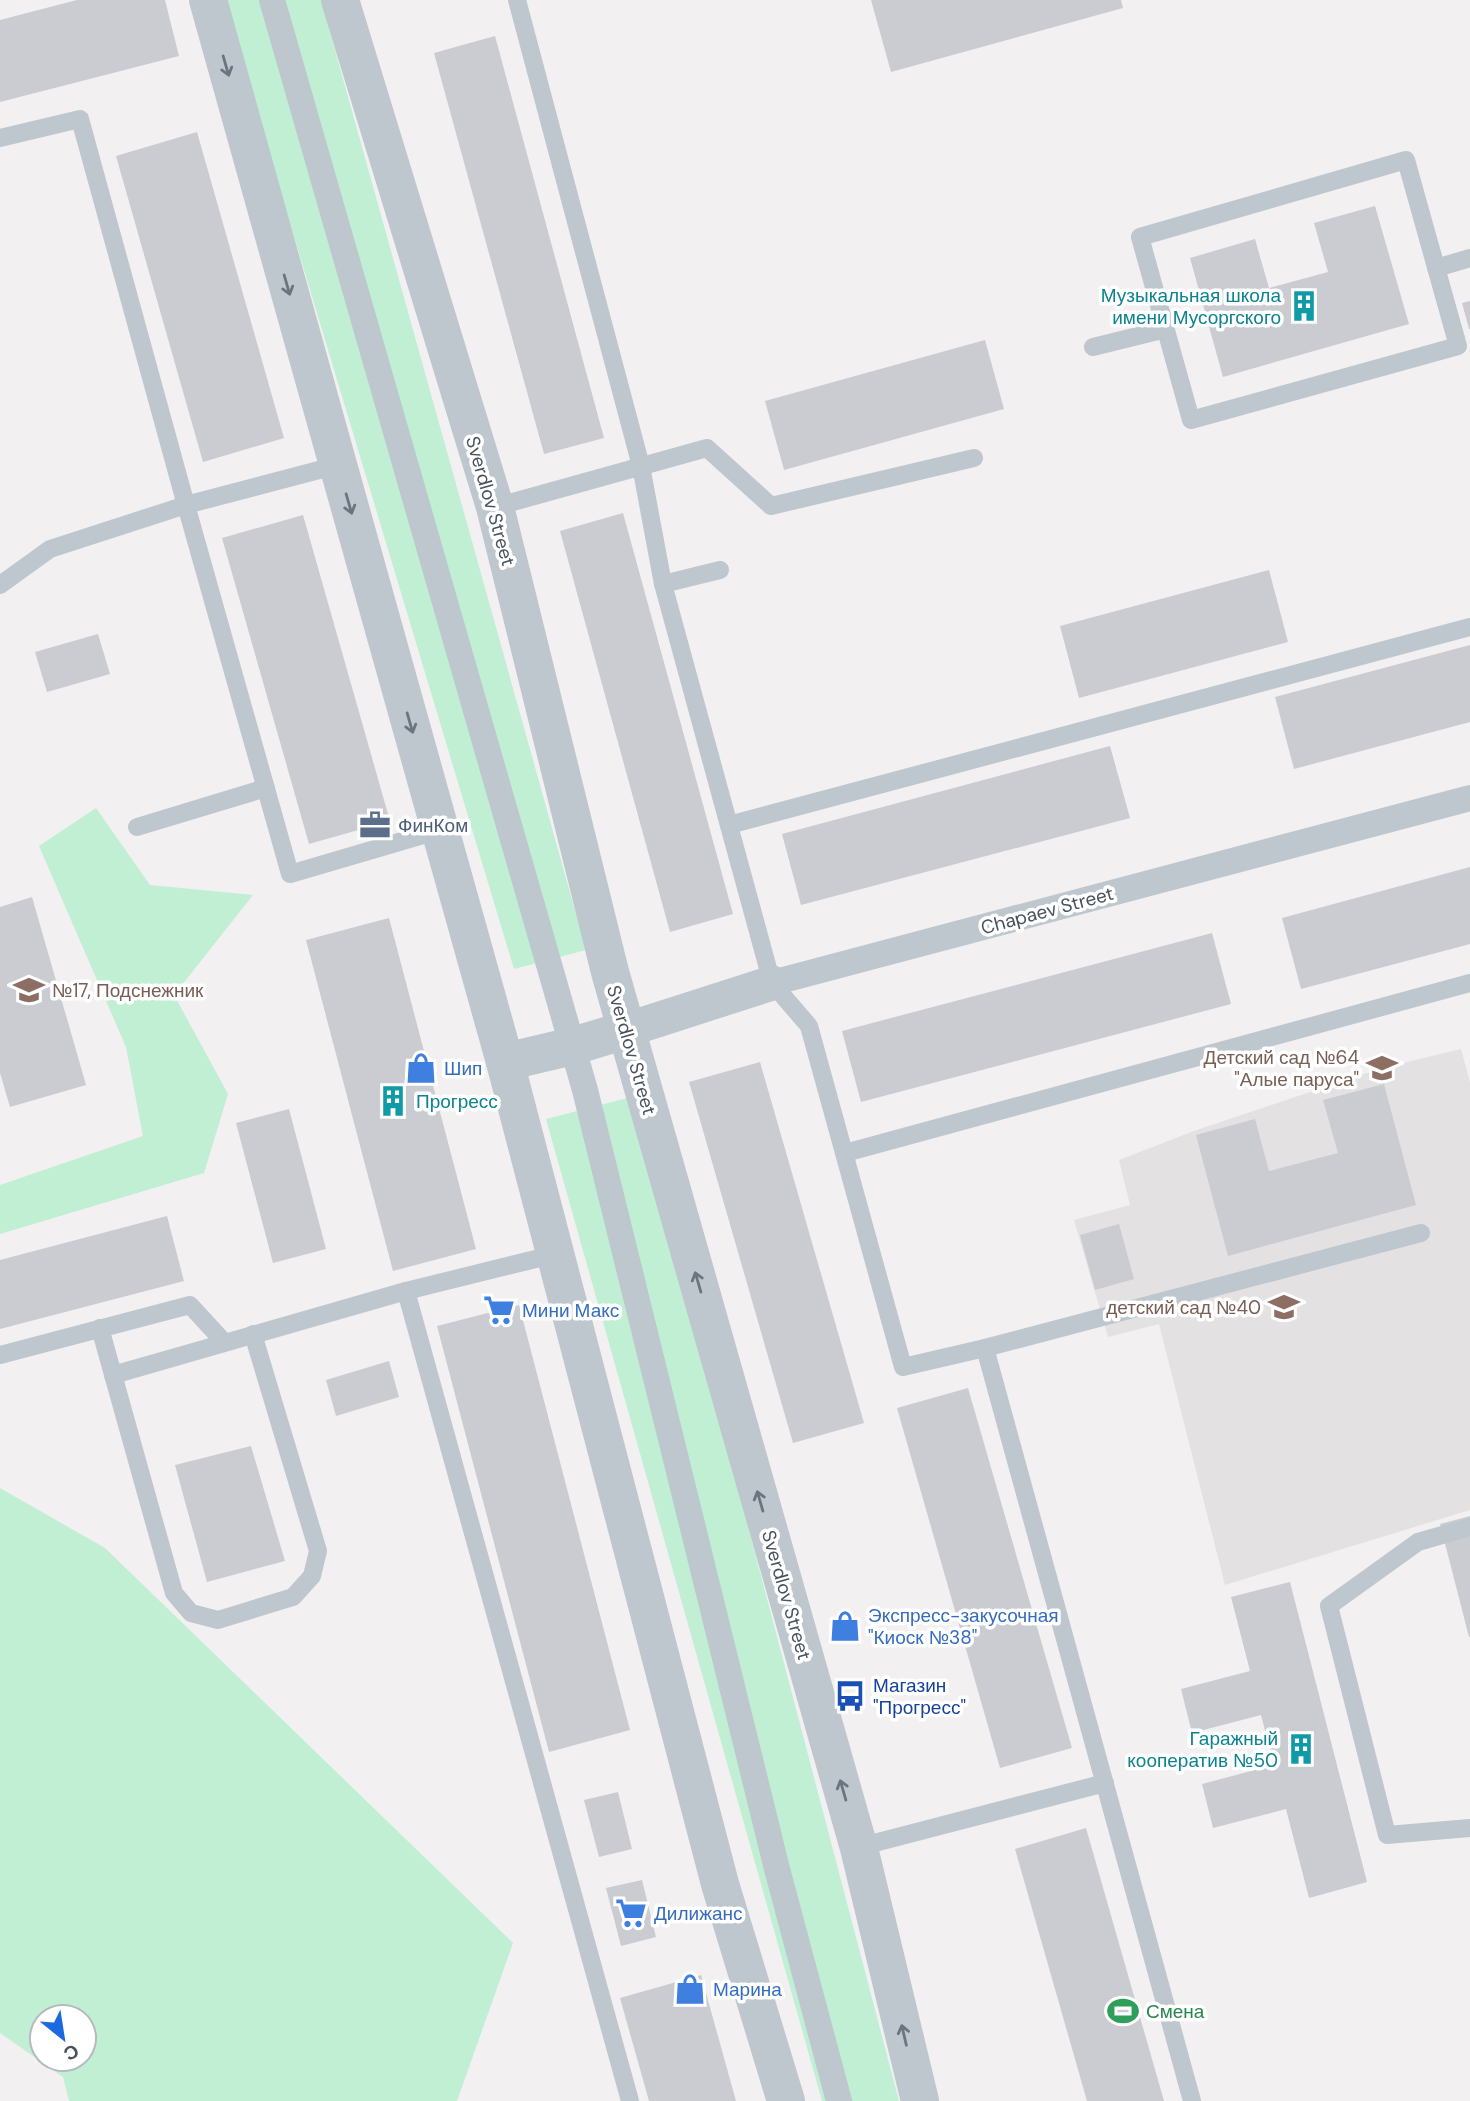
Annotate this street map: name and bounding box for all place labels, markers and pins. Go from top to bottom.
place label: Музыкальная школа имени Мусоргского [1101,283,1281,330]
building icon: Музыкальная школа имени Мусоргского [1287,289,1321,323]
office icon: ФинКом [358,808,392,842]
place label: ФинКом [398,813,468,838]
school or university icon: №17, Подснежник [12,973,46,1007]
place label: №17, Подснежник [52,978,204,1003]
place label: Детский сад №64 "Алые паруса" [1204,1045,1359,1092]
shop icon: Шип [404,1051,438,1085]
school or university icon: Детский сад №64 "Алые паруса" [1365,1051,1399,1085]
place label: Шип [444,1056,482,1081]
building icon: Прогресс [376,1084,410,1118]
place label: Прогресс [416,1089,498,1114]
school or university icon: детский сад №40 [1267,1290,1301,1324]
supermarket icon: Мини Макс [482,1293,516,1327]
place label: детский сад №40 [1106,1295,1261,1320]
place label: Мини Макс [522,1298,619,1323]
place label: Экспресс-закусочная "Киоск №38" [868,1603,1059,1650]
shop icon: Экспресс-закусочная "Киоск №38" [828,1609,862,1643]
place label: Магазин "Прогресс" [873,1673,966,1720]
bus stop icon: Магазин "Прогресс" [833,1679,867,1713]
place label: Гаражный кооператив №50 [1127,1726,1278,1773]
building icon: Гаражный кооператив №50 [1284,1732,1318,1766]
supermarket icon: Дилижанс [614,1896,648,1930]
place label: Дилижанс [654,1901,742,1926]
shop icon: Марина [673,1972,707,2006]
place label: Марина [713,1977,782,2002]
sports icon: Смена [1106,1994,1140,2028]
place label: Смена [1146,1999,1205,2024]

